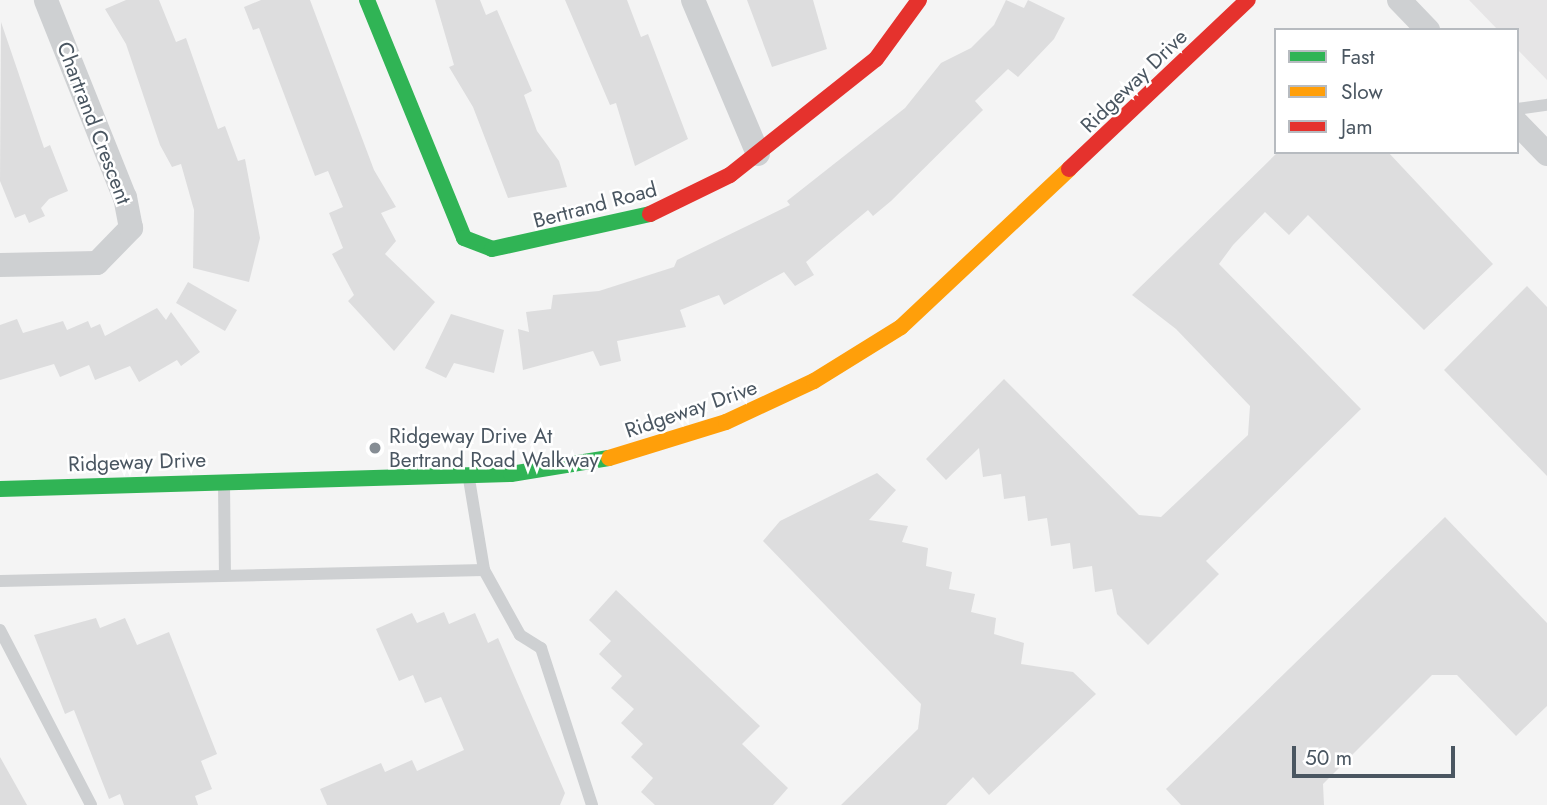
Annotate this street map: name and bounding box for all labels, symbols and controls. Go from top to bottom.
street label: Ridgeway Drive [1076,24,1192,138]
legend [1274,28,1519,154]
street label: Chartrand Crescent [51,38,137,208]
text: Fast [1341,42,1374,72]
text: Slow [1341,77,1383,107]
text: Jam [1341,112,1373,142]
street label: Bertrand Road [531,176,659,234]
street label: Ridgeway Drive [622,375,760,443]
place label: Ridgeway Drive At Bertrand Road Walkway [389,423,599,473]
marker: Ridgeway Drive At Bertrand Road Walkway [367,440,383,456]
street label: Ridgeway Drive [68,447,206,477]
scale bar [1295,732,1458,776]
text: 50 m [1305,743,1352,773]

